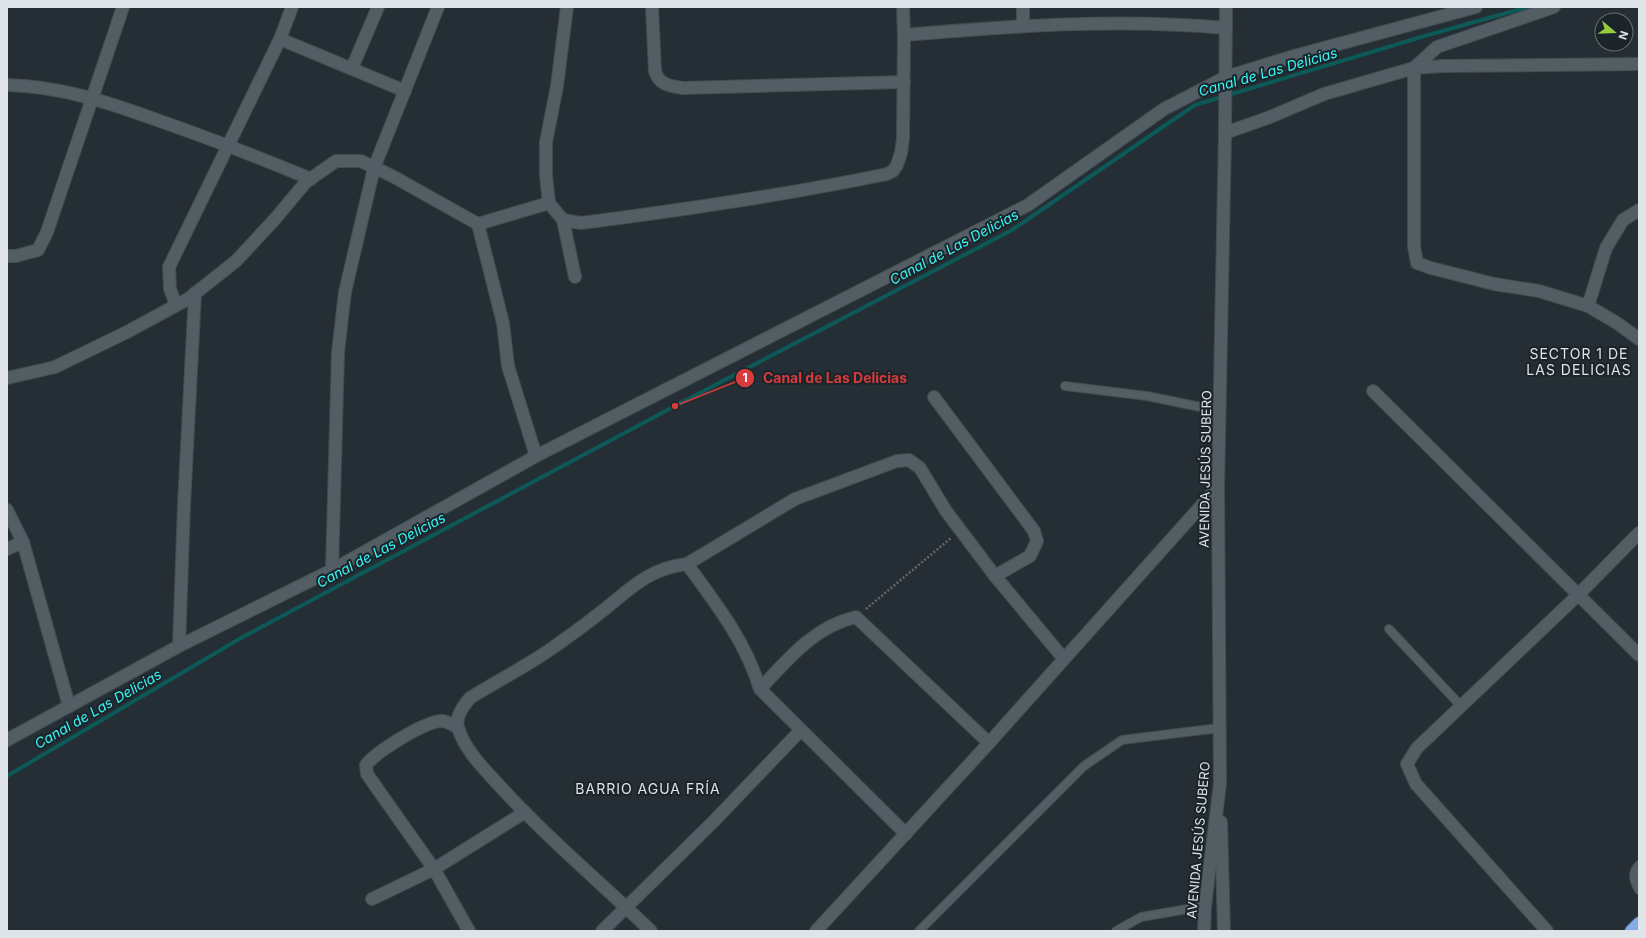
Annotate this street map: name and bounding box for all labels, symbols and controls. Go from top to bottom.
north arrow [1594,12,1634,52]
text: N [1615,29,1631,42]
water label: Canal de Las Delicias [1196,44,1339,100]
water label: Canal de Las Delicias [886,205,1021,288]
district label: SECTOR 1 DE LAS DELICIAS [1526,345,1632,378]
callout: Canal de Las Delicias [735,365,915,391]
text: Canal de Las Delicias [763,369,907,386]
text: 1 [742,370,748,385]
street label: AVENIDA JESÚS SUBERO [1196,390,1214,548]
water label: Canal de Las Delicias [313,508,448,591]
water label: Canal de Las Delicias [31,665,164,752]
street label: AVENIDA JESÚS SUBERO [1183,761,1213,919]
district label: BARRIO AGUA FRÍA [575,780,721,797]

